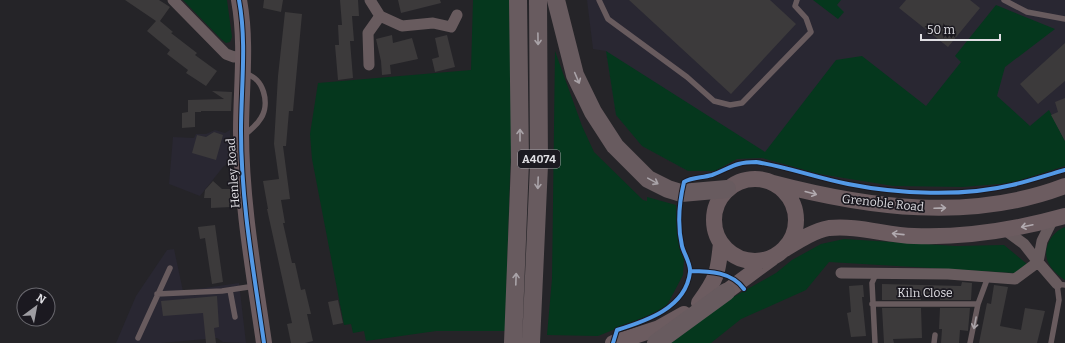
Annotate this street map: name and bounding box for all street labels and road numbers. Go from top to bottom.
street label: Henley Road [224,137,242,209]
road number: A4074 [518,150,560,168]
street label: Grenoble Road [841,192,925,214]
street label: Kiln Close [897,286,953,300]

